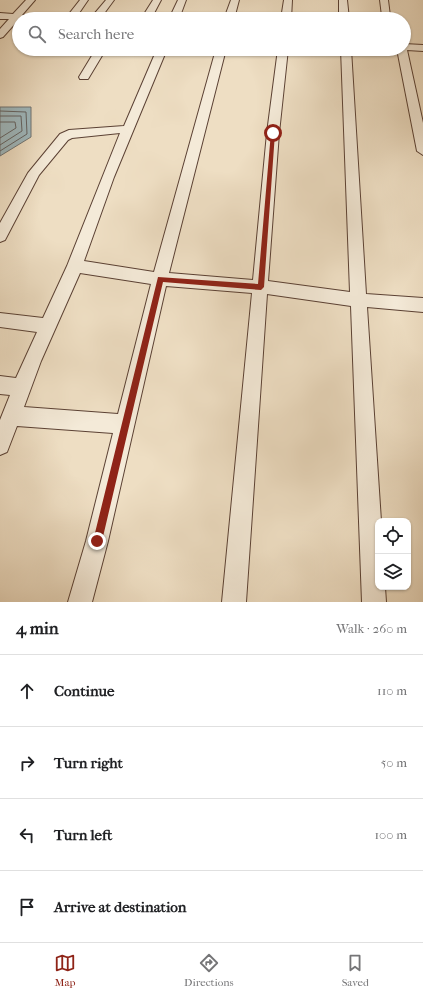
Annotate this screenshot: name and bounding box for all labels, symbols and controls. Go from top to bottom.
search box [12,12,411,56]
icon: search [26,23,48,45]
text: Search here [58,25,134,43]
route start [264,124,282,142]
map controls [375,518,411,590]
button: locate [375,518,411,554]
route end [88,532,106,550]
button: layers [375,554,411,590]
text: 4 min [16,618,59,638]
text: Walk · 260 m [336,621,407,636]
icon: ahead [16,680,38,702]
text: Continue [54,682,114,700]
text: 110 m [377,683,407,698]
icon: right [16,752,38,774]
text: Turn right [54,754,123,772]
text: 50 m [381,755,407,770]
icon: left [16,824,38,846]
text: Turn left [54,826,112,844]
text: 100 m [374,827,407,842]
icon: arrive [16,896,38,918]
text: Arrive at destination [54,898,186,916]
tab: Map [54,952,76,989]
tab: Directions [184,952,234,989]
tab: Saved [342,952,369,989]

